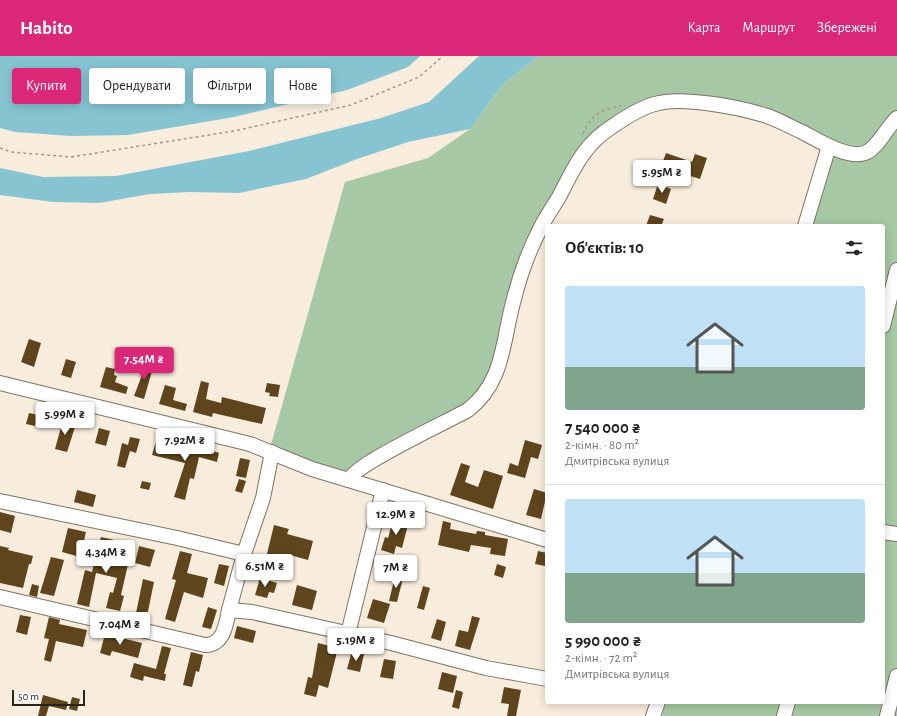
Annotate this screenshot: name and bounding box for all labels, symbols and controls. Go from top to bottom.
text: Habito [20,19,73,38]
text: Карта [687,21,720,35]
text: Маршрут [742,21,795,35]
text: Збережені [817,21,877,35]
chip: Купити [12,68,81,104]
chip: Орендувати [89,68,185,104]
chip: Фільтри [193,68,266,104]
chip: Нове [274,68,331,104]
pin: 5.95M ₴ [625,160,699,194]
text: 5.95M ₴ [642,166,682,179]
icon: filters [843,237,865,259]
text: Об’єктів: 10 [565,239,644,256]
icon: home [679,312,751,384]
pin: 7.54M ₴ [107,347,181,381]
text: 7.54M ₴ [124,353,164,366]
pin: 5.99M ₴ [28,402,102,436]
text: 5.99M ₴ [45,408,85,421]
text: 7 540 000 ₴ [565,419,641,436]
pin: 7.92M ₴ [148,428,222,462]
text: 7.92M ₴ [165,434,205,447]
text: 2-кімн. · 80 m² [565,439,639,452]
text: Дмитрівська вулиця [565,455,669,468]
pin: 12.9M ₴ [359,502,433,536]
text: 12.9M ₴ [376,508,416,521]
icon: home [679,525,751,597]
pin: 4.34M ₴ [69,540,143,574]
text: 4.34M ₴ [85,546,127,559]
pin: 6.51M ₴ [228,554,302,588]
pin: 7M ₴ [372,555,420,589]
text: 6.51M ₴ [245,560,285,573]
text: 7M ₴ [383,561,409,574]
pin: 7.04M ₴ [83,612,157,646]
text: 7.04M ₴ [99,618,141,631]
pin: 5.19M ₴ [319,628,393,662]
text: 5 990 000 ₴ [565,632,642,649]
text: 5.19M ₴ [336,634,376,647]
text: 2-кімн. · 72 m² [565,652,637,665]
text: Дмитрівська вулиця [565,668,669,681]
scale bar [12,688,85,707]
text: 50 m [18,691,39,702]

